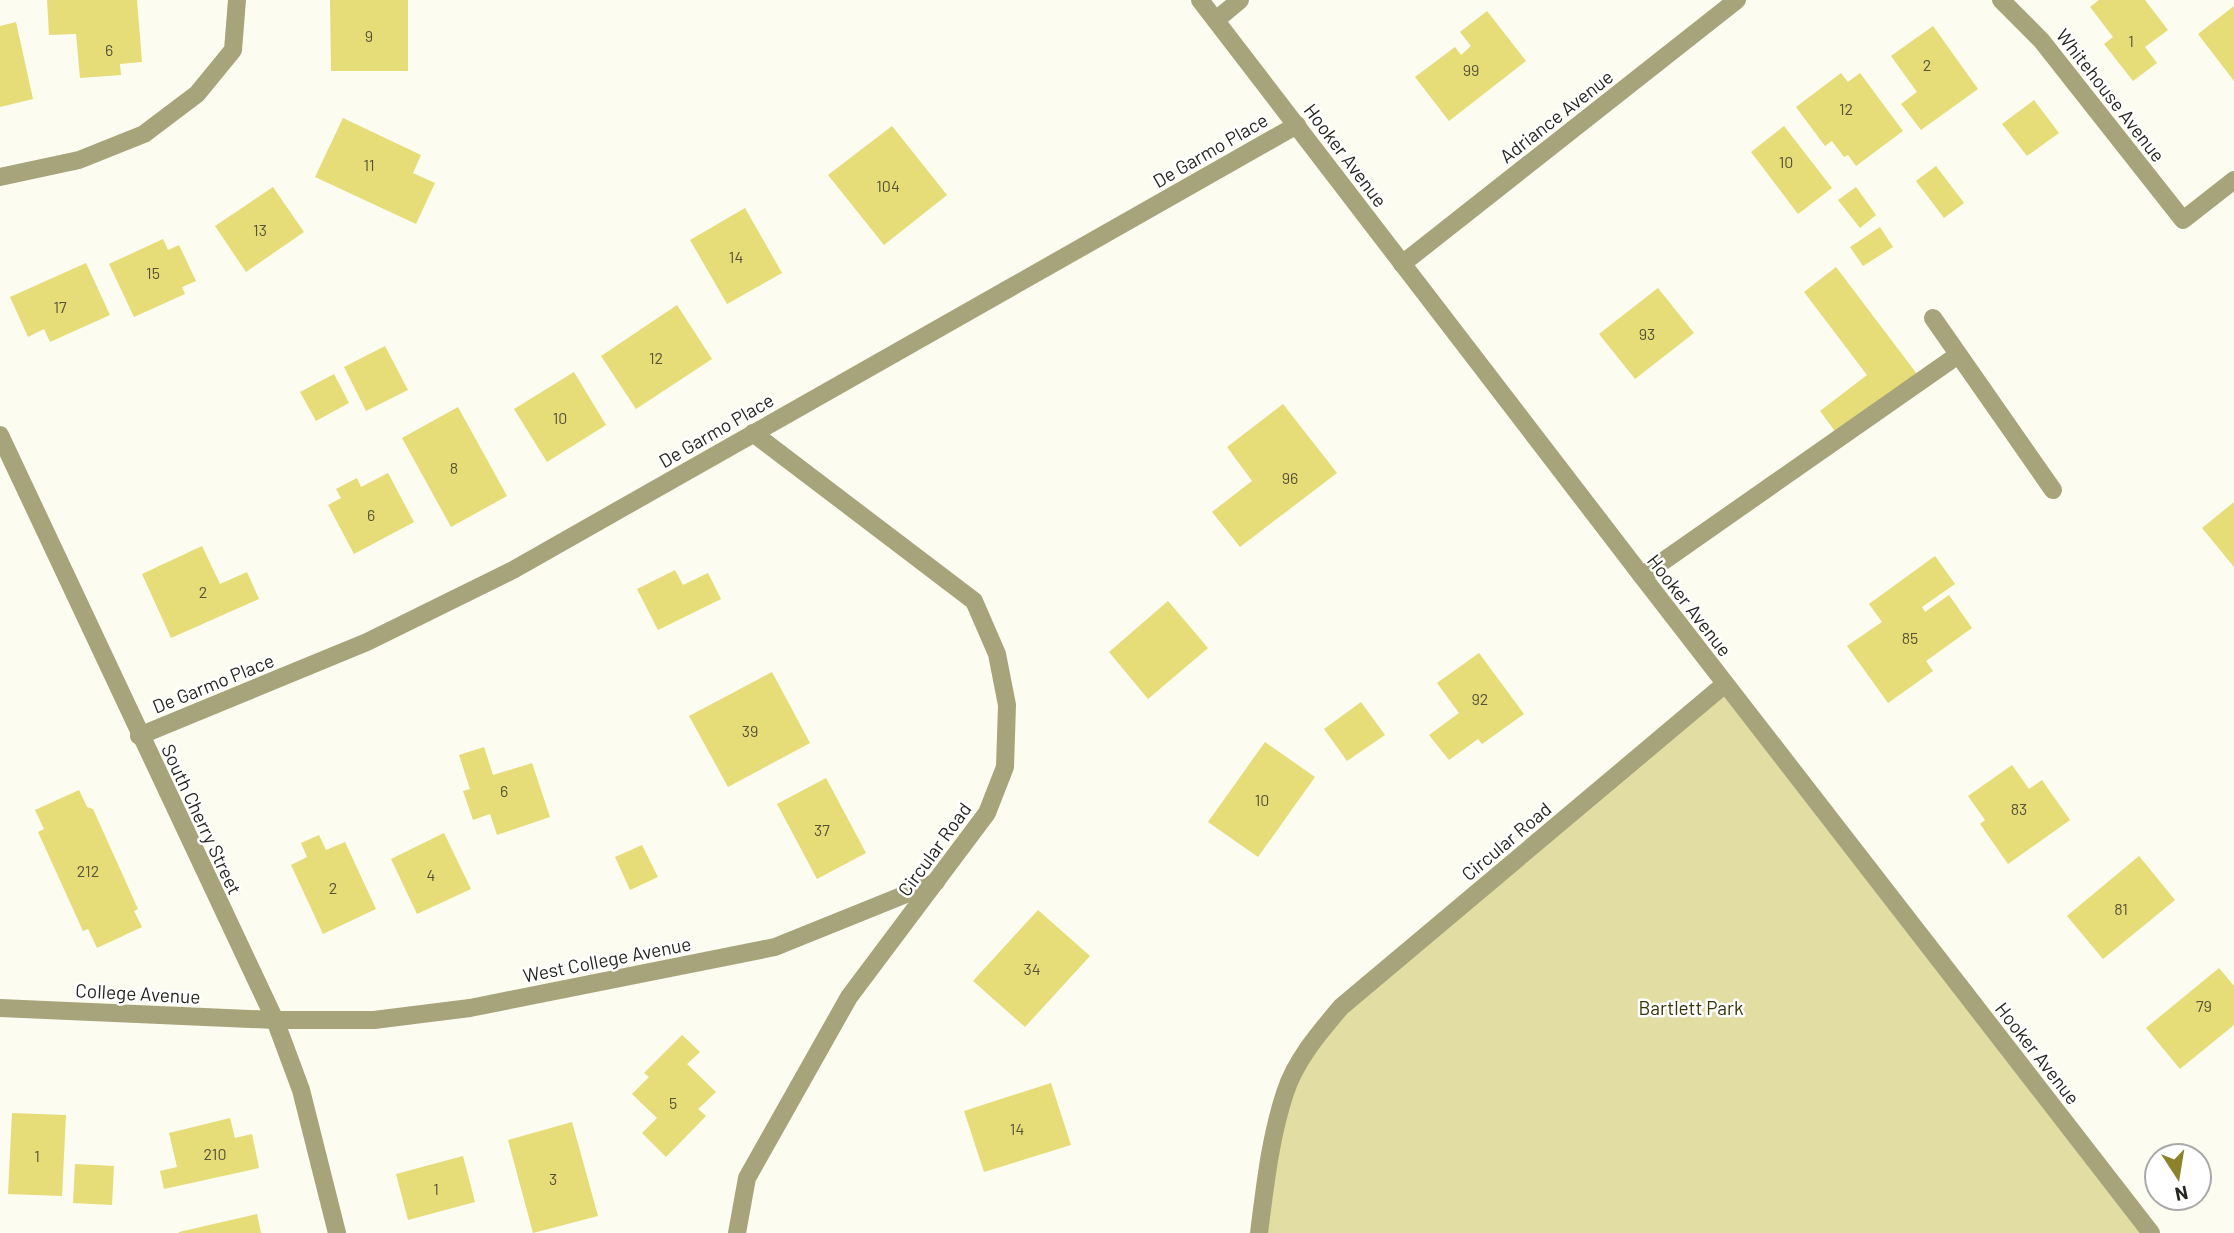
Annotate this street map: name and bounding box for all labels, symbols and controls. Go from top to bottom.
street label: Whitehouse Avenue [2052,24,2170,166]
house number: 9 [365,26,373,45]
house number: 1 [2128,31,2134,50]
house number: 6 [105,40,113,59]
house number: 2 [1923,55,1931,74]
house number: 99 [1463,60,1479,79]
street label: Adriance Avenue [1495,65,1617,167]
street label: Hooker Avenue [1300,99,1392,211]
house number: 12 [1839,99,1853,118]
street label: De Garmo Place [1148,108,1272,192]
house number: 10 [1779,152,1793,171]
house number: 11 [363,155,375,174]
house number: 104 [876,176,900,195]
house number: 13 [253,220,267,239]
house number: 14 [729,247,743,266]
house number: 15 [146,263,160,282]
house number: 17 [53,297,67,316]
house number: 93 [1639,324,1655,343]
house number: 12 [649,348,663,367]
street label: De Garmo Place [654,388,778,472]
house number: 10 [553,408,567,427]
house number: 8 [450,458,458,477]
house number: 96 [1282,468,1298,487]
house number: 6 [367,505,375,524]
street label: Hooker Avenue [1643,549,1737,661]
house number: 2 [199,582,207,601]
house number: 85 [1902,628,1918,647]
street label: De Garmo Place [149,648,277,718]
house number: 92 [1472,689,1488,708]
house number: 39 [742,721,758,740]
street label: South Cherry Street [157,740,247,898]
house number: 6 [500,781,508,800]
house number: 10 [1255,790,1269,809]
street label: Circular Road [1456,797,1556,885]
street label: Circular Road [892,798,976,900]
house number: 83 [2011,799,2027,818]
house number: 37 [814,820,830,839]
house number: 212 [77,861,99,880]
house number: 4 [427,865,435,884]
house number: 2 [329,878,337,897]
house number: 81 [2114,899,2128,918]
street label: West College Avenue [521,931,693,987]
house number: 34 [1023,959,1041,978]
street label: College Avenue [75,978,201,1008]
park label: Bartlett Park [1639,996,1743,1019]
house number: 79 [2196,996,2212,1015]
street label: Hooker Avenue [1991,997,2085,1109]
house number: 5 [669,1093,677,1112]
house number: 14 [1010,1119,1024,1138]
north arrow [2143,1142,2213,1212]
house number: 210 [204,1144,227,1163]
house number: 1 [34,1146,40,1165]
house number: 3 [549,1169,557,1188]
house number: 1 [433,1179,439,1198]
text: N [2173,1182,2190,1207]

